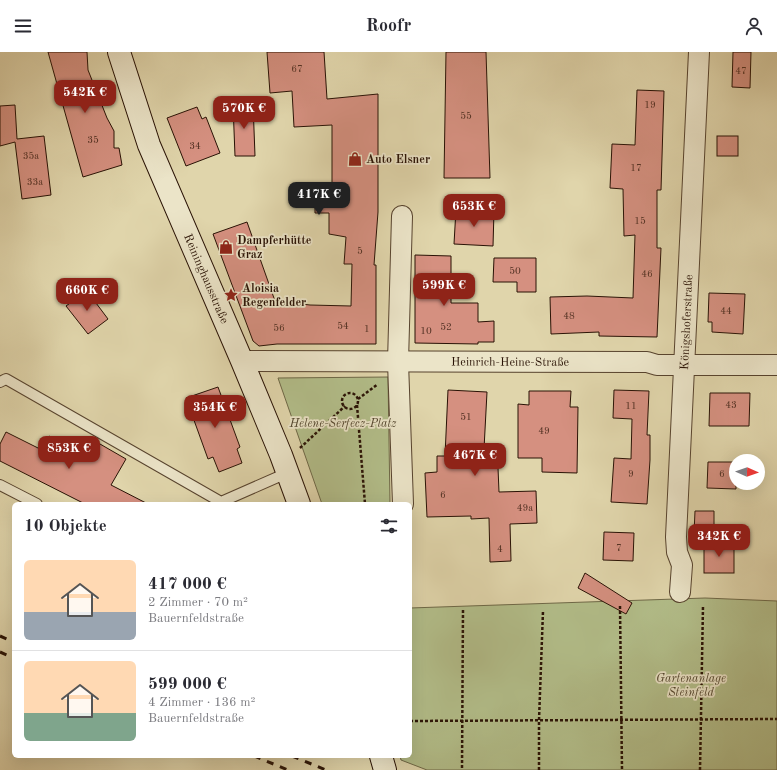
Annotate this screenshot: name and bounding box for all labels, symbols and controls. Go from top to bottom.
icon: menu [12,15,34,37]
icon: person [743,15,765,37]
text: Roofr [366,17,411,35]
house number: 67 [291,64,303,74]
house number: 47 [735,66,747,76]
pin: 542K € [52,80,118,114]
text: 542K € [63,86,107,99]
pin: 570K € [211,96,277,130]
house number: 19 [644,100,656,110]
text: 570K € [222,102,266,115]
house number: 55 [460,111,472,121]
house number: 35 [87,135,99,145]
house number: 34 [189,141,201,151]
house number: 35a [23,151,39,161]
shop icon: Auto Elsner [347,151,363,167]
place label: Auto Elsner [366,154,430,166]
house number: 17 [630,163,642,173]
house number: 33a [27,177,43,187]
pin: 417K € [286,182,352,216]
text: 417K € [297,188,341,201]
pin: 653K € [441,194,507,228]
text: 653K € [452,200,496,213]
house number: 15 [634,216,646,226]
street label: Reininghausstraße [181,232,230,326]
place label: Dampferhütte Graz [237,235,312,261]
shop icon: Dampferhütte Graz [218,239,234,255]
house number: 5 [357,246,363,256]
house number: 50 [509,266,521,276]
house number: 46 [641,269,653,279]
pin: 599K € [411,273,477,307]
street label: Königshoferstraße [679,274,695,370]
pin: 660K € [54,278,120,312]
text: 599K € [422,279,466,292]
place label: Aloisia Regenfelder [242,283,306,309]
text: 660K € [65,284,109,297]
place icon: Aloisia Regenfelder [223,287,239,303]
house number: 44 [720,306,732,316]
house number: 48 [563,311,575,321]
house number: 54 [337,321,349,331]
house number: 52 [440,322,452,332]
house number: 56 [273,323,285,333]
house number: 1 [364,324,370,334]
house number: 10 [420,326,432,336]
street label: Heinrich-Heine-Straße [451,357,570,369]
pin: 354K € [182,395,248,429]
house number: 43 [725,400,737,410]
text: 354K € [193,401,237,414]
house number: 11 [625,401,637,411]
house number: 51 [460,412,472,422]
park label: Helene-Serfecz-Platz [288,418,397,430]
house number: 49 [538,426,550,436]
pin: 853K € [36,436,102,470]
text: 853K € [47,442,91,455]
pin: 467K € [442,443,508,477]
text: 467K € [453,449,497,462]
north arrow [729,454,765,490]
map controls [729,454,765,490]
house number: 9 [628,469,634,479]
house number: 6 [719,469,725,479]
house number: 6 [440,490,446,500]
house number: 49a [517,503,533,513]
icon: filters [378,515,400,537]
text: 10 Objekte [24,518,107,535]
pin: 342K € [686,524,752,558]
text: 342K € [697,530,741,543]
house number: 7 [616,543,622,553]
house number: 4 [497,544,503,554]
icon: home [56,576,104,624]
text: 417 000 € [148,576,227,593]
text: 2 Zimmer · 70 m² [148,596,248,609]
text: Bauernfeldstraße [148,612,244,625]
park label: Gartenanlage Steinfeld [656,673,726,699]
text: 599 000 € [148,676,227,693]
icon: home [56,677,104,725]
text: 4 Zimmer · 136 m² [148,696,256,709]
text: Bauernfeldstraße [148,712,244,725]

